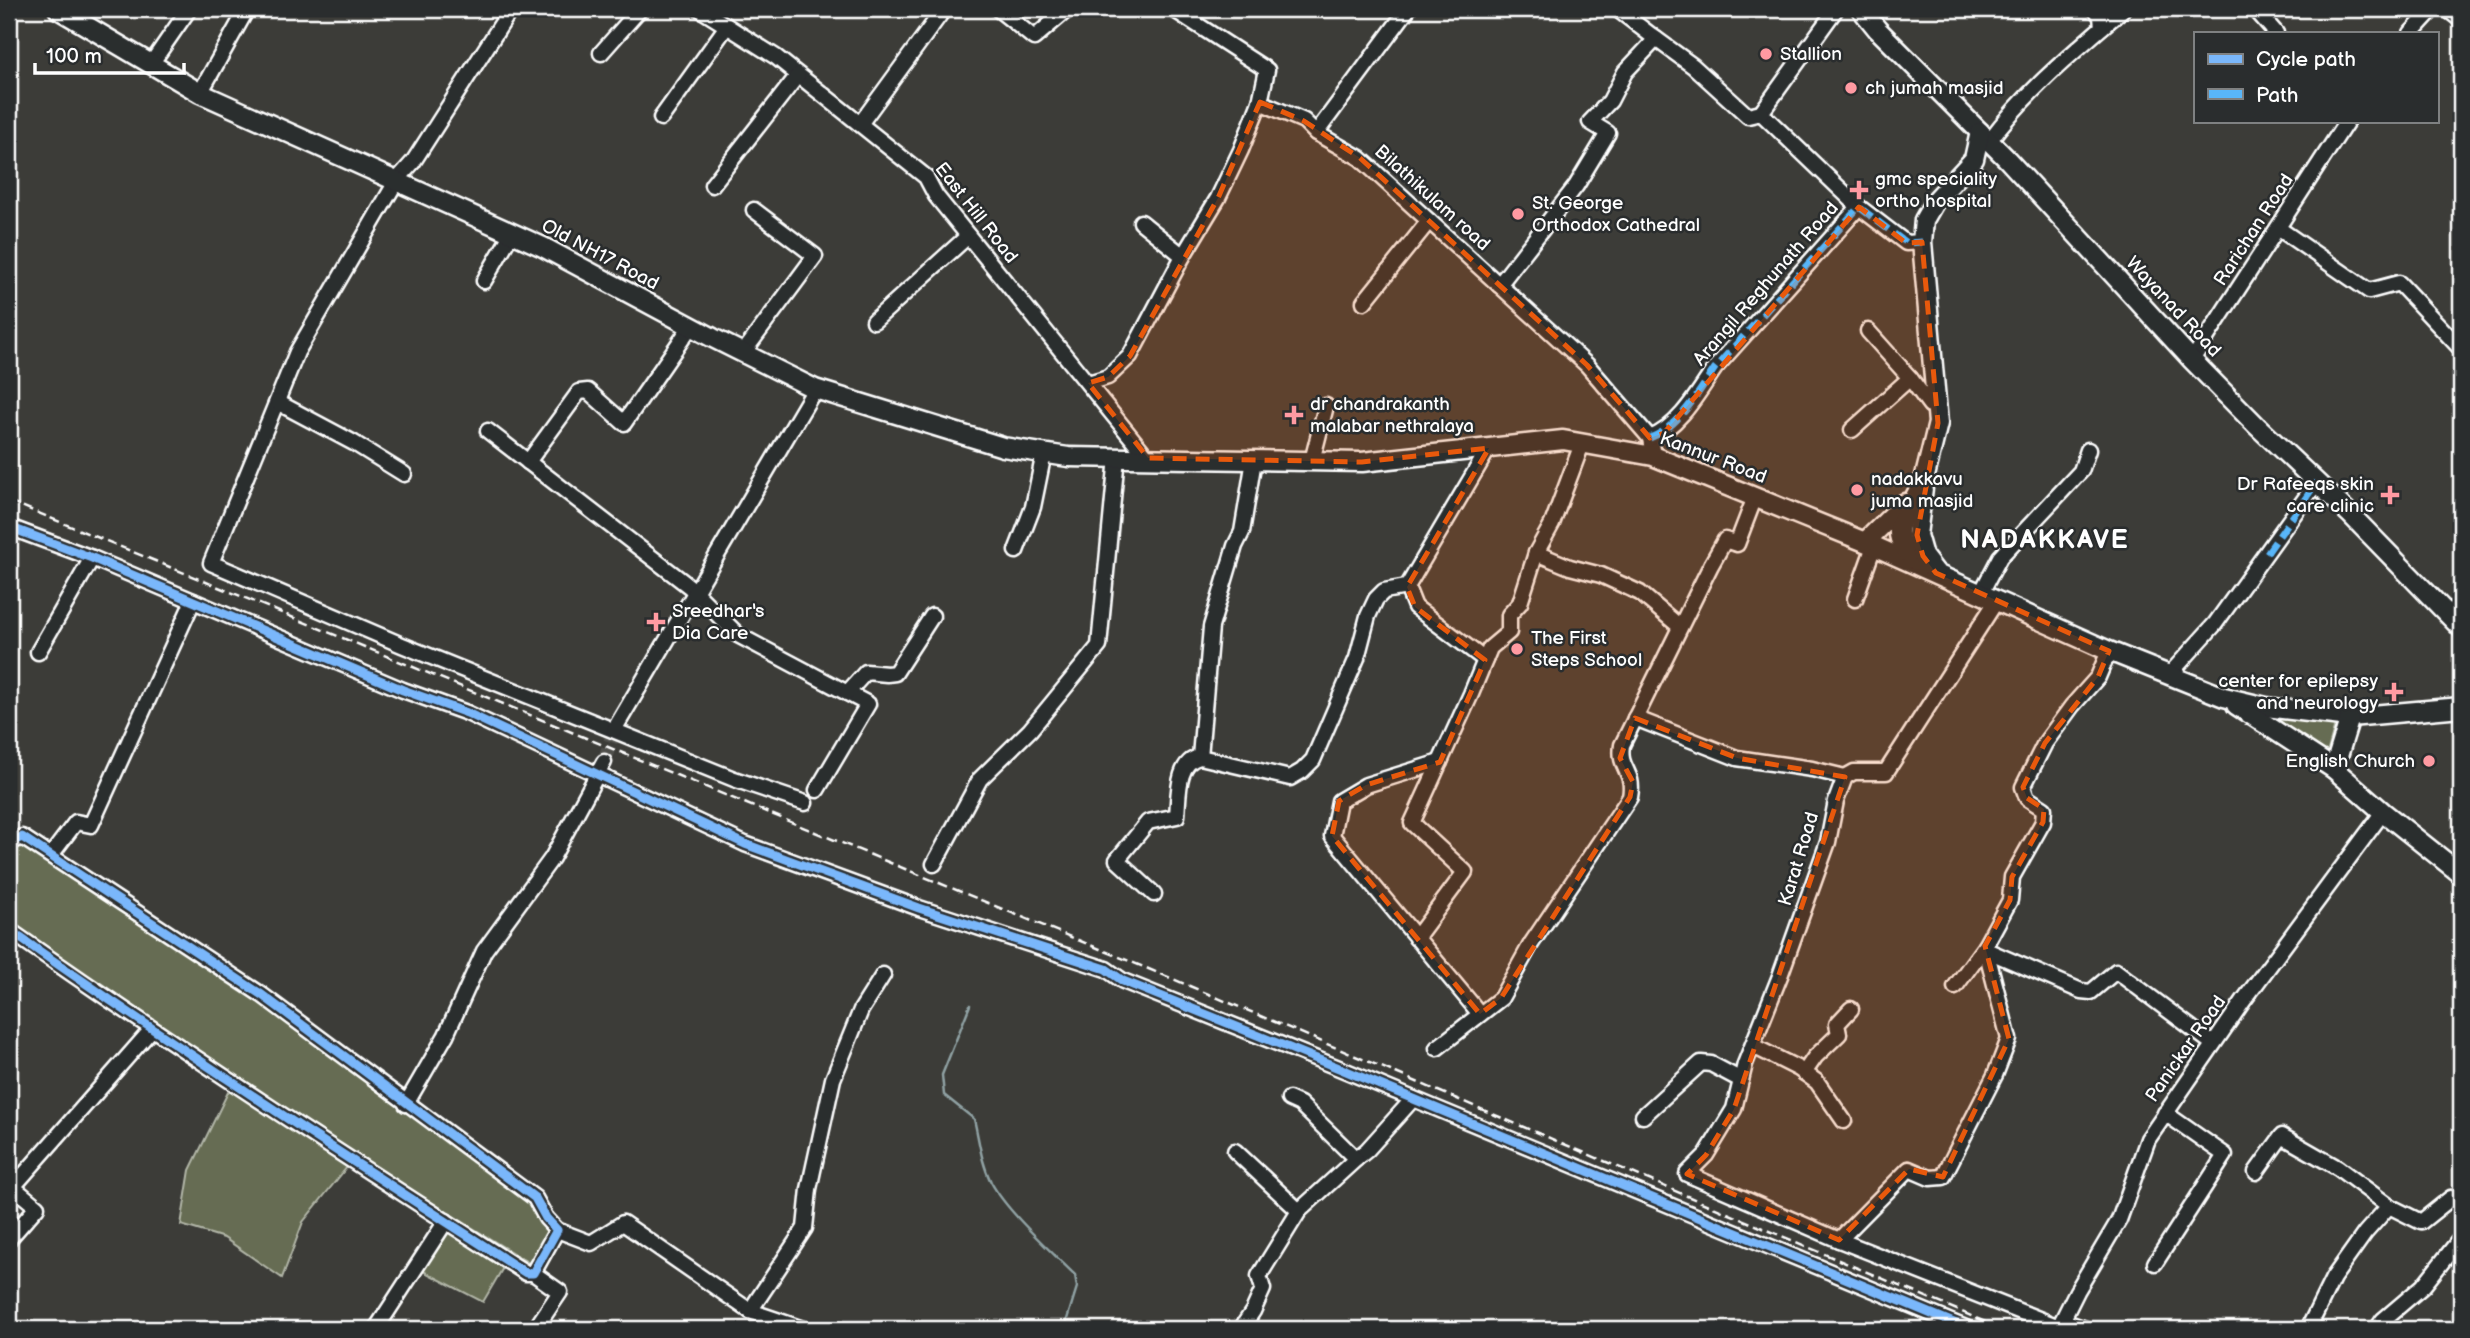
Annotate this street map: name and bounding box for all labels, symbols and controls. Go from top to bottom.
scale bar [35,32,184,76]
legend [2194,32,2438,122]
place label: Stallion [1780,43,1842,66]
text: 100 m [46,44,102,69]
marker: Stallion [1758,46,1774,62]
text: Cycle path [2256,47,2356,72]
place label: ch jumah masjid [1865,77,2004,100]
marker: ch jumah masjid [1843,80,1859,96]
text: Path [2256,83,2298,108]
street label: Bilathikulam road [1369,140,1495,256]
street label: East Hill Road [930,158,1022,268]
place label: gmc speciality ortho hospital [1875,168,1997,213]
street label: Rarichan Road [2209,170,2299,290]
marker: gmc speciality ortho hospital [1849,180,1869,200]
place label: St. George Orthodox Cathedral [1532,192,1700,237]
street label: Arangil Reghunath Road [1688,197,1844,371]
marker: St. George Orthodox Cathedral [1510,206,1526,222]
street label: Old NH17 Road [537,214,663,296]
street label: Wayanad Road [2121,252,2225,362]
place label: dr chandrakanth malabar nethralaya [1310,393,1474,438]
marker: dr chandrakanth malabar nethralaya [1284,405,1304,425]
street label: Kannur Road [1656,427,1770,489]
place label: nadakkavu juma masjid [1870,468,1973,513]
place label: Dr Rafeeqs skin care clinic [2237,473,2374,518]
marker: nadakkavu juma masjid [1849,482,1865,498]
marker: Dr Rafeeqs skin care clinic [2380,485,2400,505]
district label: NADAKKAVE [1960,525,2130,556]
place label: Sreedhar's Dia Care [672,600,764,645]
marker: Sreedhar's Dia Care [646,612,666,632]
place label: The First Steps School [1531,627,1642,672]
marker: The First Steps School [1509,641,1525,657]
place label: center for epilepsy and neurology [2218,670,2378,715]
marker: center for epilepsy and neurology [2384,682,2404,702]
place label: English Church [2285,750,2415,773]
marker: English Church [2421,753,2437,769]
street label: Karat Road [1774,809,1824,909]
street label: Panickar Road [2141,991,2231,1107]

